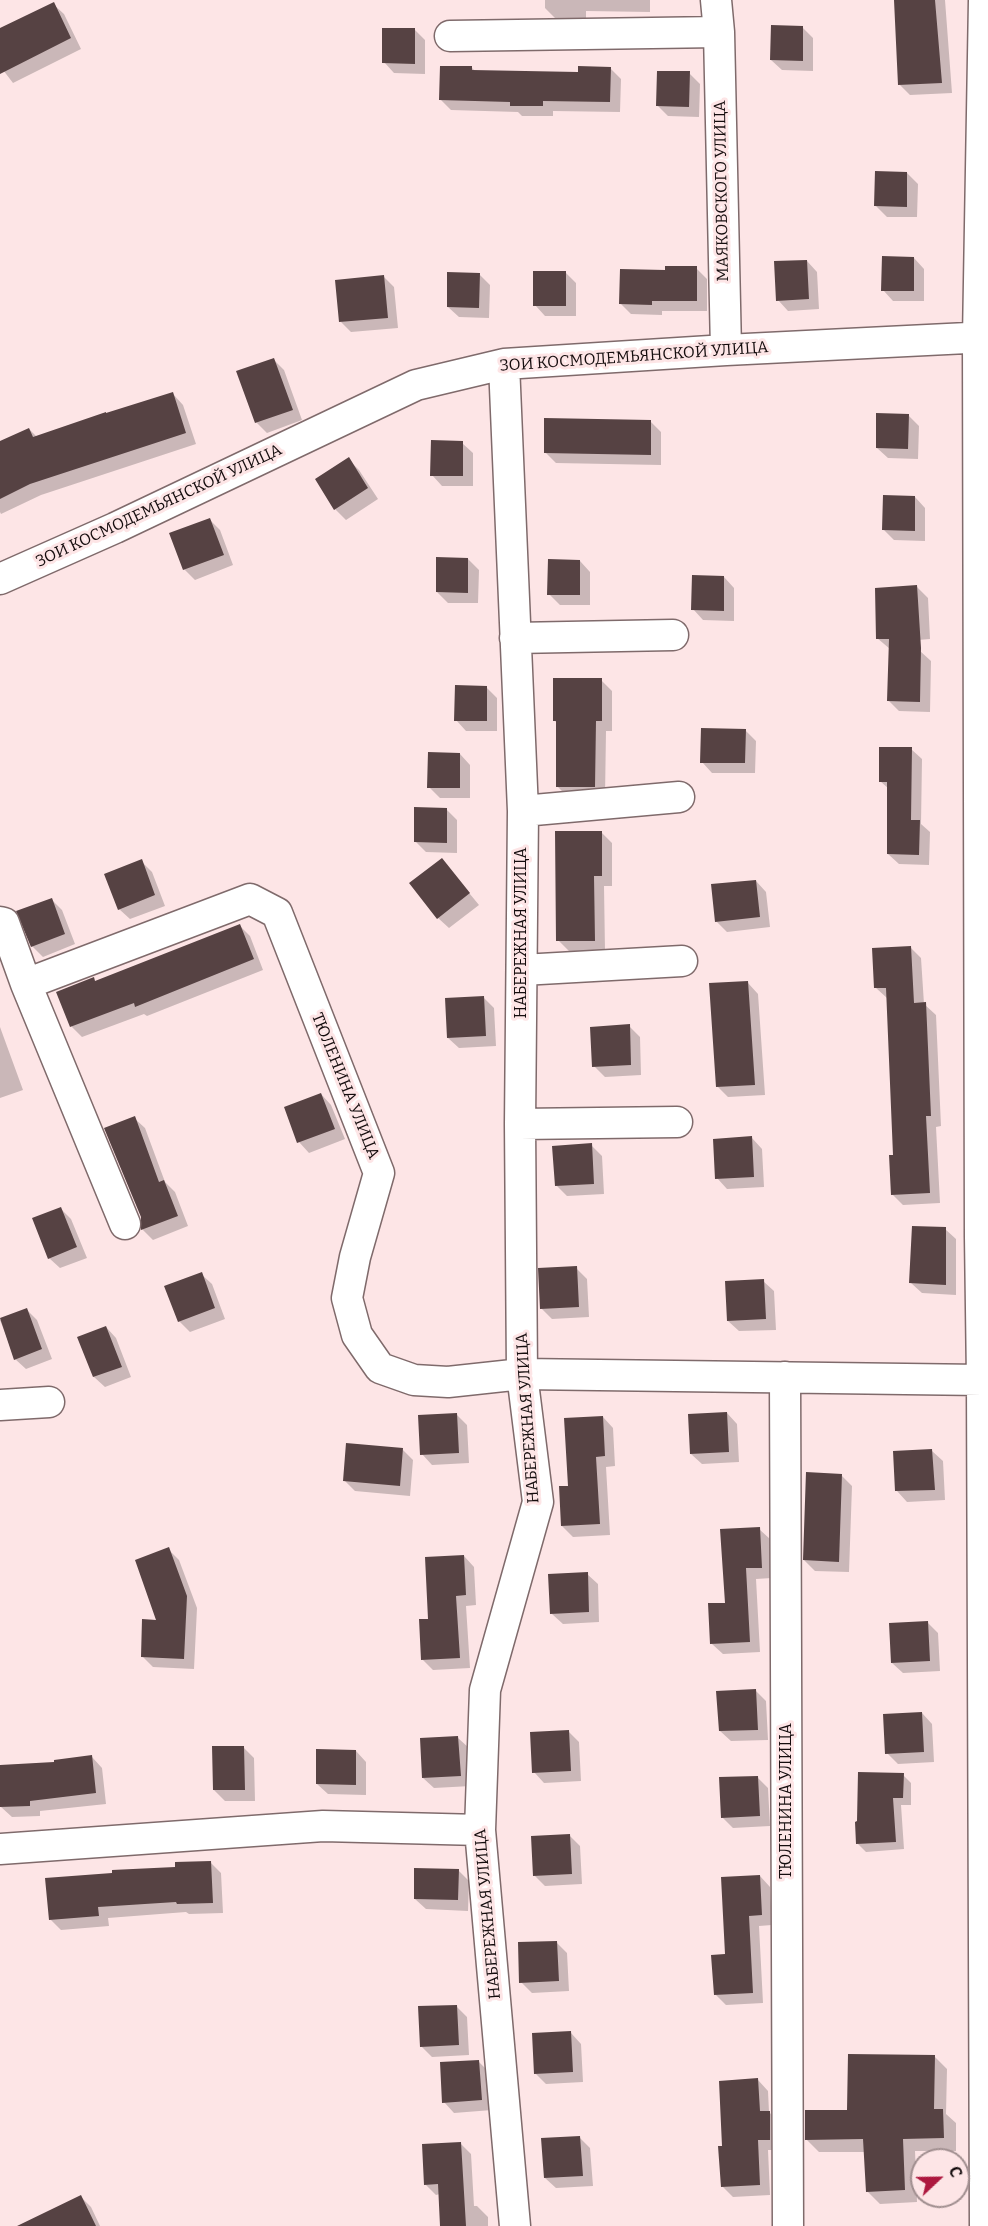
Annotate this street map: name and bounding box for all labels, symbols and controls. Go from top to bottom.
street label: МАЯКОВСКОГО УЛИЦА [711,100,733,282]
street label: ЗОИ КОСМОДЕМЬЯНСКОЙ УЛИЦА [499,338,769,376]
street label: ЗОИ КОСМОДЕМЬЯНСКОЙ УЛИЦА [33,440,285,572]
street label: НАБЕРЕЖНАЯ УЛИЦА [512,847,532,1019]
street label: ТЮЛЕНИНА УЛИЦА [307,1010,383,1162]
street label: НАБЕРЕЖНАЯ УЛИЦА [512,1332,544,1504]
street label: ТЮЛЕНИНА УЛИЦА [777,1723,797,1879]
street label: НАБЕРЕЖНАЯ УЛИЦА [471,1828,505,2000]
north arrow [910,2148,970,2208]
text: С [945,2164,966,2180]

